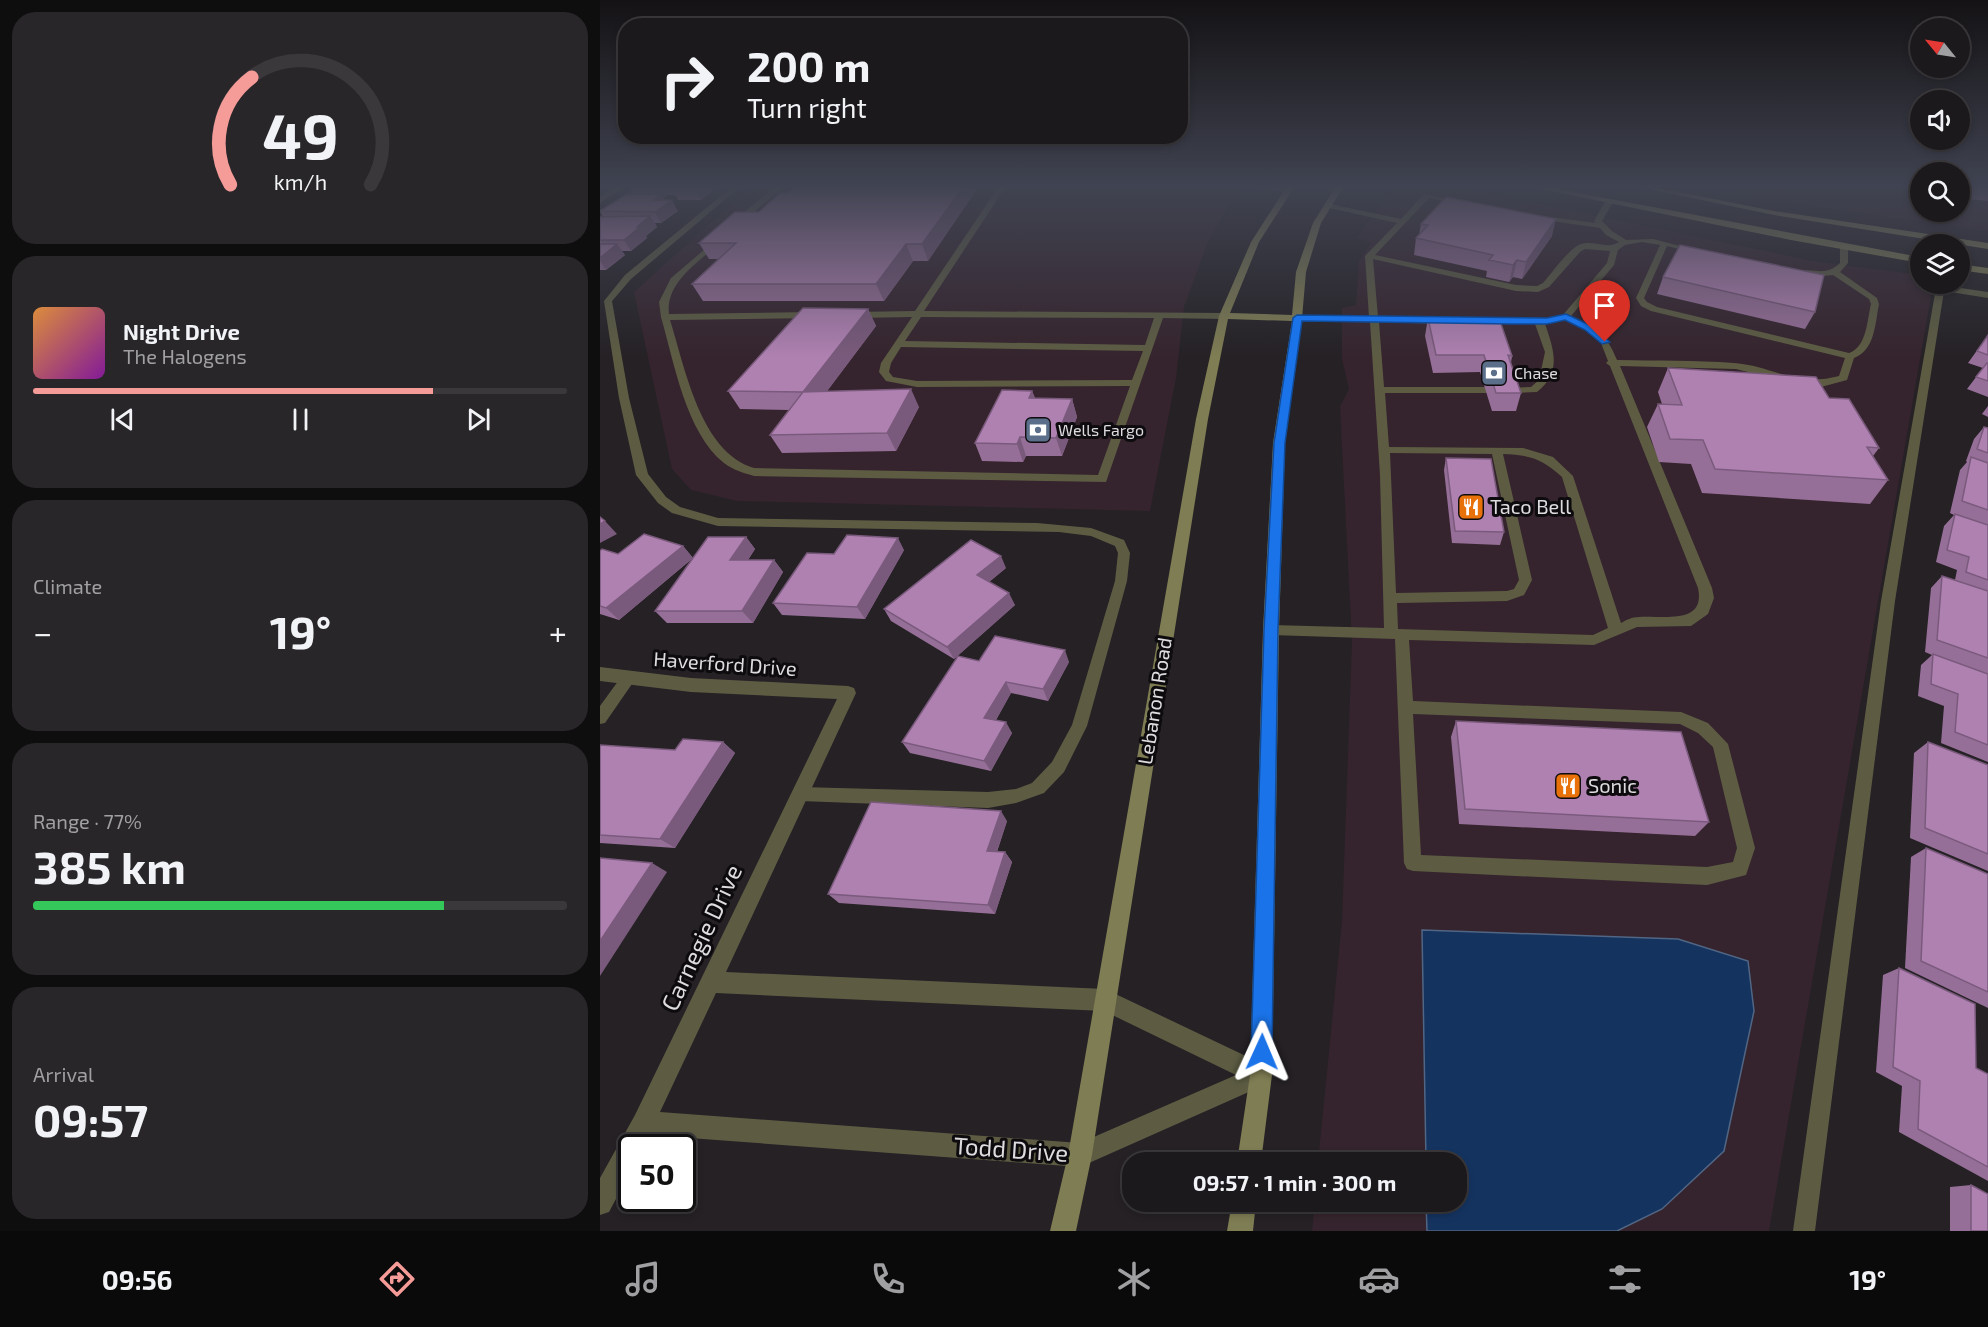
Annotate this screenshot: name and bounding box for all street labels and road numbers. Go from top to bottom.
street label: Lebanon Road [1132,636,1176,766]
street label: Haverford Drive [653,646,798,680]
street label: Carnegie Drive [654,860,747,1015]
street label: Todd Drive [953,1130,1069,1167]

